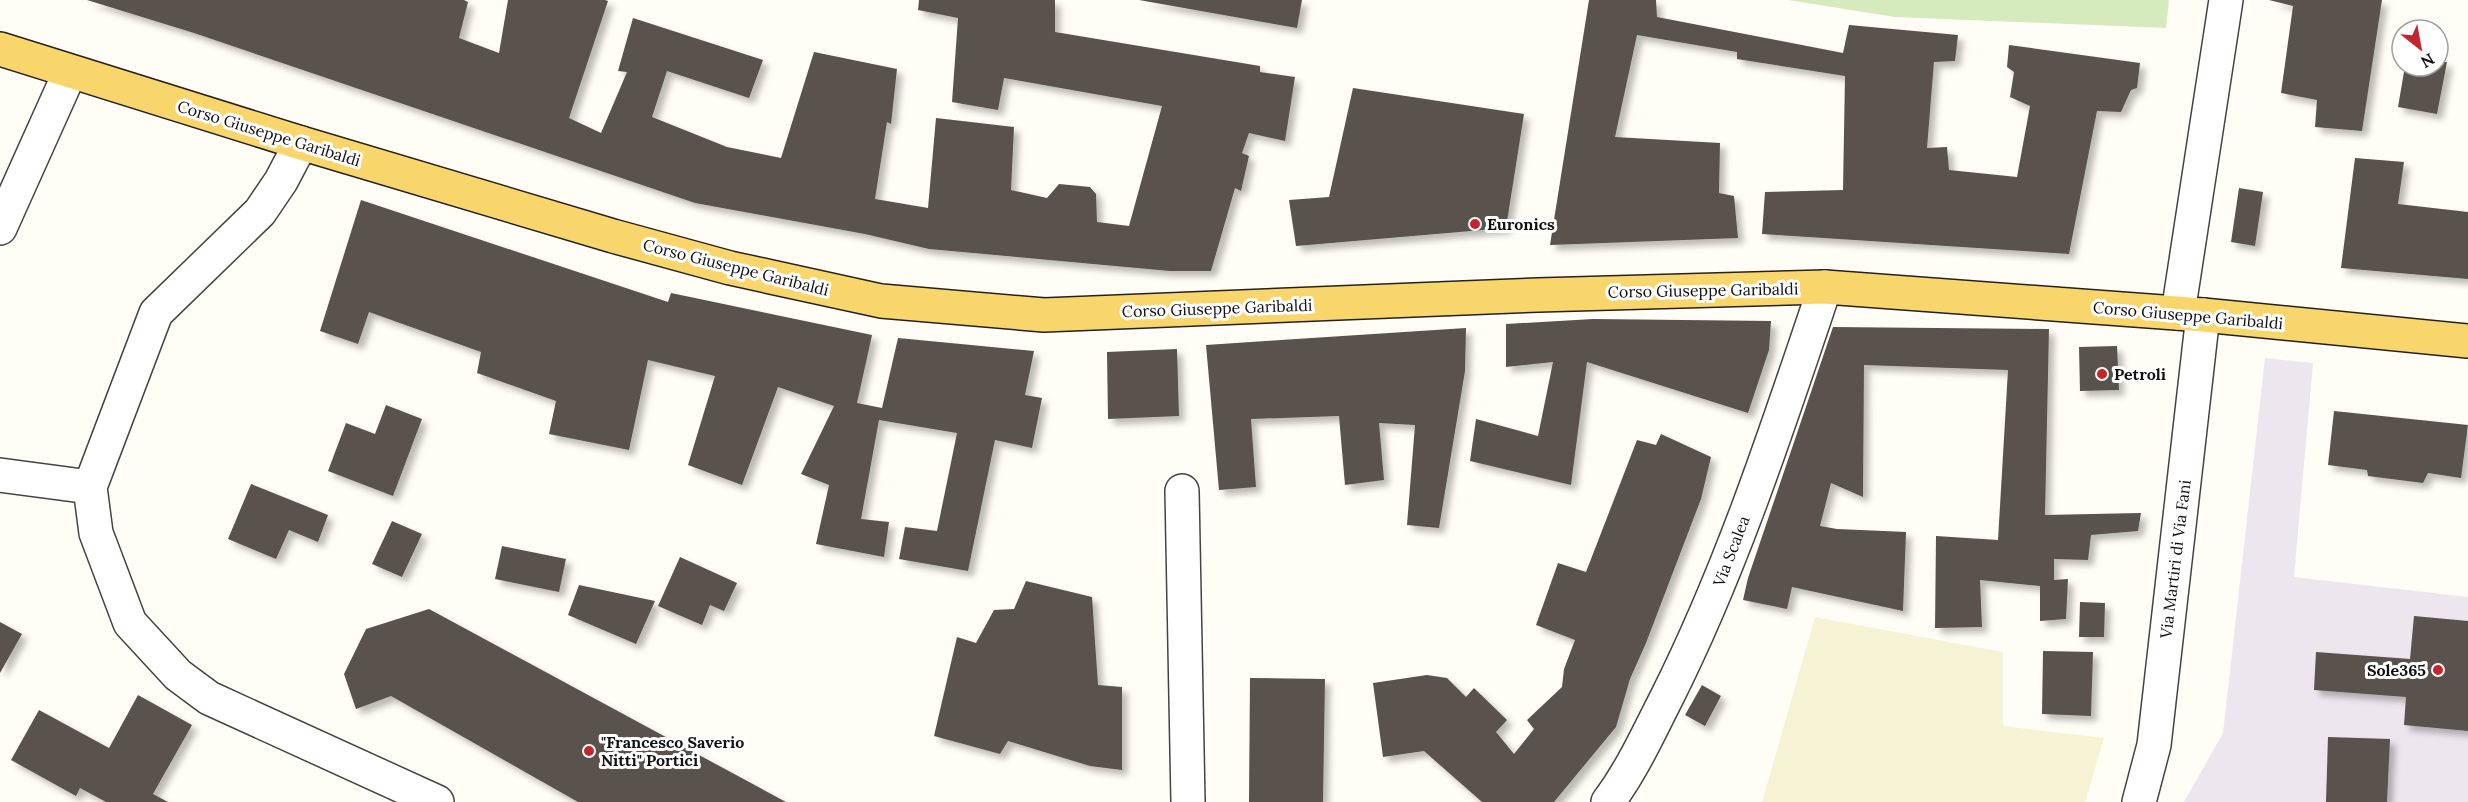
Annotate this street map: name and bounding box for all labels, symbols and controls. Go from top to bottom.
north arrow [2390,18,2450,78]
text: N [2417,49,2438,73]
street label: Corso Giuseppe Garibaldi [175,96,363,170]
place label: Euronics [1487,214,1555,234]
marker: Euronics [1468,217,1482,231]
street label: Corso Giuseppe Garibaldi [641,234,831,300]
street label: Corso Giuseppe Garibaldi [1608,278,1798,302]
street label: Corso Giuseppe Garibaldi [1121,295,1313,321]
street label: Corso Giuseppe Garibaldi [2092,297,2284,333]
place label: Petroli [2114,364,2166,384]
marker: Petroli [2095,367,2109,381]
street label: Via Martiri di Via Fani [2155,479,2195,640]
street label: Via Scalea [1708,513,1754,590]
place label: Sole365 [2367,660,2426,680]
marker: Sole365 [2431,663,2445,677]
place label: "Francesco Saverio Nitti" Portici [601,732,744,770]
marker: "Francesco Saverio Nitti" Portici [582,744,596,758]

